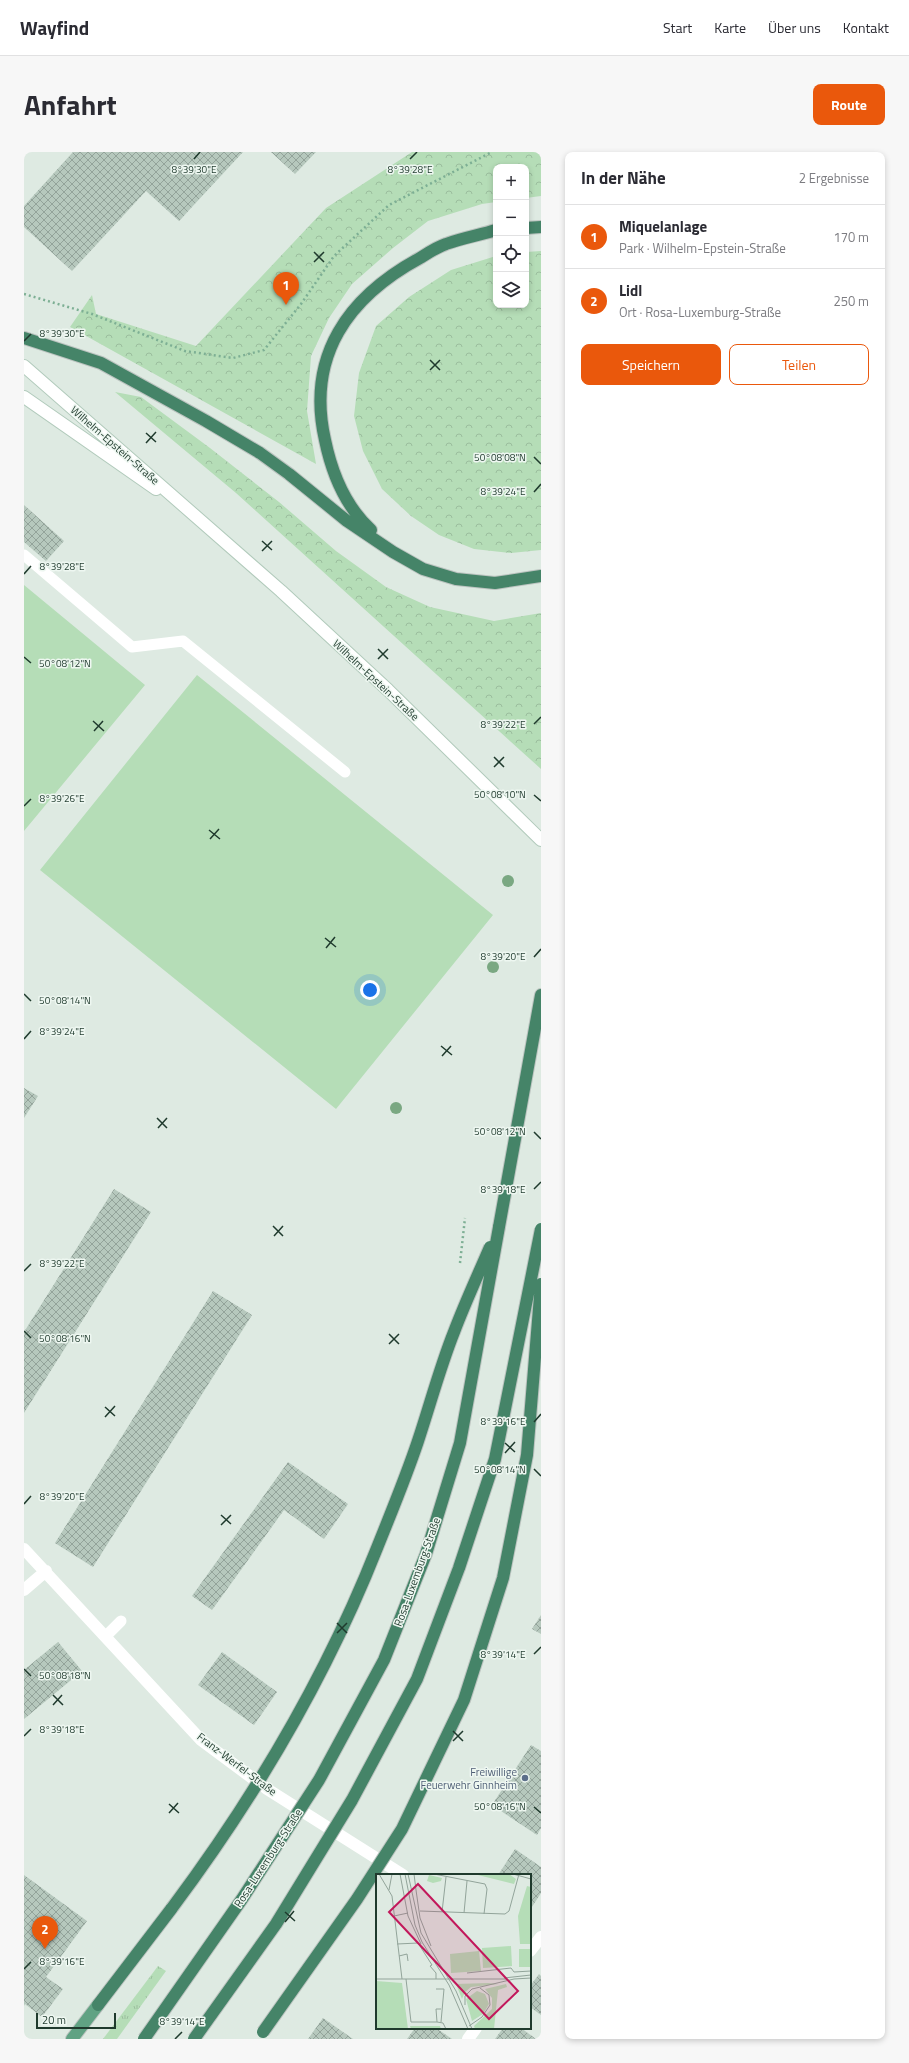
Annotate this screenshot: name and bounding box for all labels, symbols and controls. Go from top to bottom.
text: Wayfind [20,13,89,42]
text: Start [663,17,692,38]
text: Karte [714,17,746,38]
text: Über uns [768,17,821,38]
text: Kontakt [843,17,889,38]
text: Anfahrt [24,83,117,126]
button: Route [813,84,885,125]
text: 8°39'30"E [172,162,217,177]
text: 8°39'28"E [388,162,433,177]
map controls [493,164,529,308]
button: + [493,164,529,200]
text: In der Nähe [581,165,666,191]
text: 2 Ergebnisse [799,168,869,188]
button: − [493,200,529,236]
text: Miquelanlage [619,215,707,238]
text: 1 [590,227,598,247]
text: 170 m [833,227,869,247]
button: locate [493,236,529,272]
text: Park · Wilhelm-Epstein-Straße [619,238,786,258]
pin: 1 [273,272,299,305]
button: layers [493,272,529,308]
text: Lidl [619,279,642,302]
text: 2 [590,291,598,311]
text: 250 m [833,291,869,311]
text: Ort · Rosa-Luxemburg-Straße [619,302,781,322]
text: 8°39'30"E [40,326,85,341]
button: Speichern [581,344,721,385]
button: Teilen [729,344,869,385]
street label: Wilhelm-Epstein-Straße [67,402,163,488]
text: 50°08'08"N [474,450,526,465]
text: 8°39'24"E [481,484,526,499]
text: 8°39'28"E [40,559,85,574]
street label: Wilhelm-Epstein-Straße [329,636,423,725]
text: 50°08'12"N [39,656,91,671]
text: 8°39'22"E [481,717,526,732]
text: 50°08'10"N [474,787,526,802]
text: 8°39'26"E [40,791,85,806]
text: 8°39'20"E [481,949,526,964]
your location [360,980,380,1000]
text: 50°08'14"N [39,993,91,1008]
text: 8°39'24"E [40,1024,85,1039]
text: 50°08'12"N [474,1124,526,1139]
text: 8°39'18"E [481,1182,526,1197]
text: 8°39'22"E [40,1256,85,1271]
text: 50°08'16"N [39,1331,91,1346]
text: 8°39'16"E [481,1414,526,1429]
text: 50°08'14"N [474,1462,526,1477]
text: 8°39'20"E [40,1489,85,1504]
street label: Rosa-Luxemburg-Straße [390,1515,444,1629]
text: 8°39'14"E [481,1647,526,1662]
text: 50°08'18"N [39,1668,91,1683]
text: 8°39'18"E [40,1722,85,1737]
street label: Franz-Werfel-Straße [194,1729,281,1800]
place label: Freiwillige Feuerwehr Ginnheim [421,1764,517,1793]
marker: Freiwillige Feuerwehr Ginnheim [520,1773,530,1783]
text: 50°08'16"N [474,1799,526,1814]
street label: Rosa-Luxemburg-Straße [230,1805,306,1911]
inset map [376,1874,531,2029]
pin: 2 [32,1916,58,1949]
text: 8°39'16"E [40,1954,85,1969]
scale bar [36,2011,116,2030]
text: 20 m [42,2012,66,2028]
text: 8°39'14"E [160,2014,205,2029]

